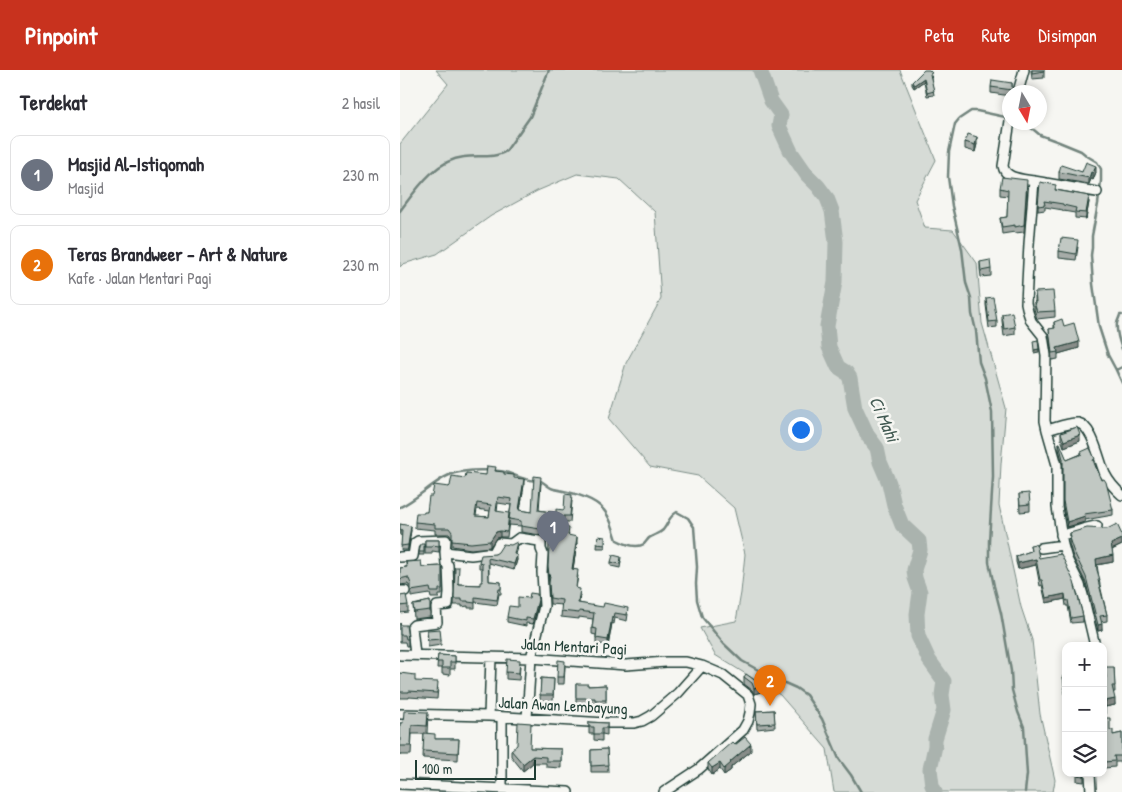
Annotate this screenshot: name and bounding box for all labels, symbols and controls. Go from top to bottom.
text: Pinpoint [25,19,97,51]
text: Peta [925,23,954,48]
text: Rute [982,23,1010,48]
text: Disimpan [1038,23,1097,48]
north arrow [1002,85,1047,130]
text: Terdekat [20,88,87,117]
text: 2 hasil [342,92,380,114]
text: Masjid Al-Istiqomah [68,151,204,177]
text: 1 [34,164,40,186]
text: 230 m [343,164,379,186]
text: Masjid [68,177,104,199]
text: Teras Brandweer - Art & Nature [68,241,287,267]
text: 2 [33,254,41,276]
text: 230 m [343,254,379,276]
text: Kafe · Jalan Mentari Pagi [68,267,212,289]
water label: Ci Mahi [863,392,906,447]
your location [788,417,814,443]
pin: 1 [537,511,569,552]
street label: Jalan Mentari Pagi [520,632,628,660]
map controls [1062,642,1107,777]
button: + [1062,642,1107,687]
pin: 2 [754,665,786,706]
button: − [1062,687,1107,732]
street label: Jalan Awan Lembayung [498,691,628,719]
button: layers [1062,732,1107,777]
scale bar [415,757,536,780]
text: 100 m [422,759,452,778]

